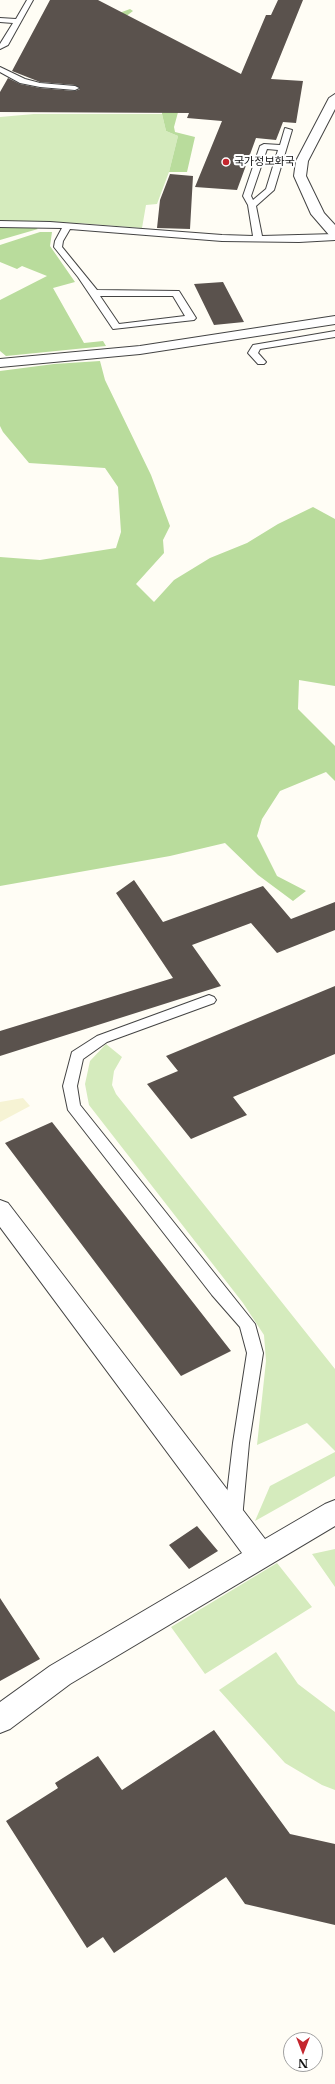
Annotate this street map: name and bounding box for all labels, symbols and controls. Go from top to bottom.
place label: 국가정보화국 [234,155,295,169]
marker: 국가정보화국 [221,157,231,167]
north arrow [283,2032,323,2072]
text: N [298,2056,308,2070]

